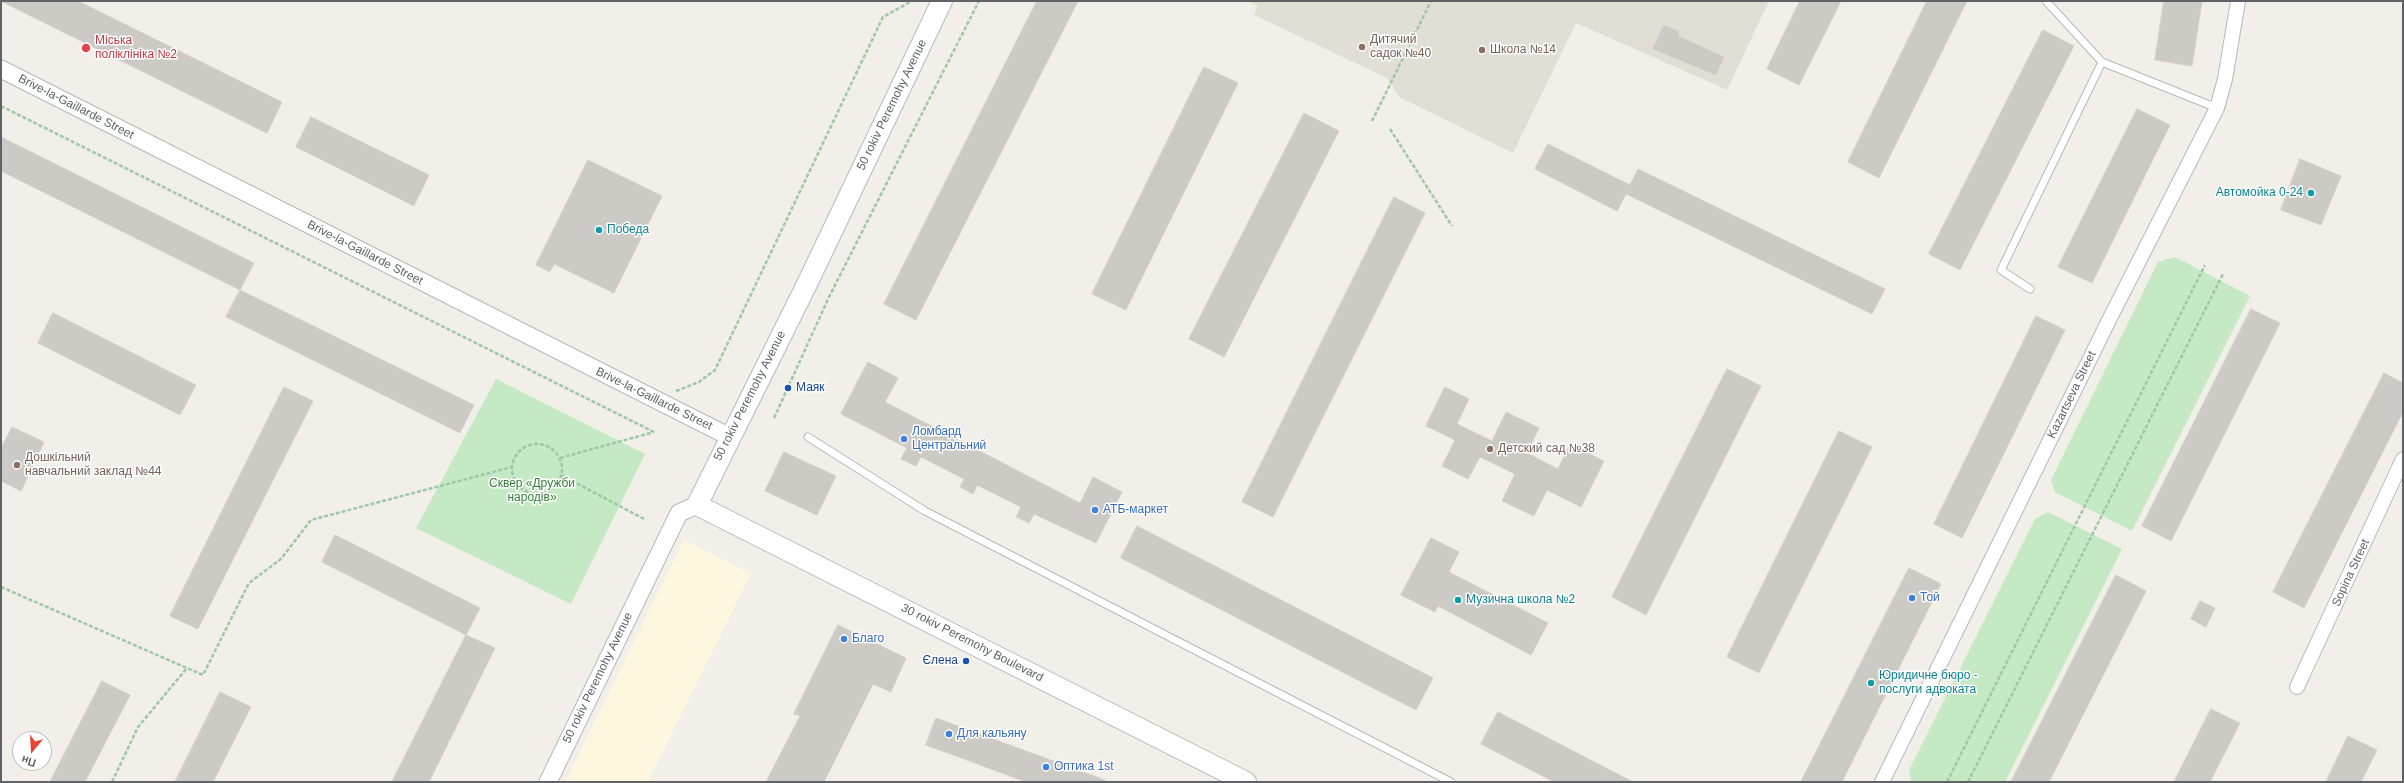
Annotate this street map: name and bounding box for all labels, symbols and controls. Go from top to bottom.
place label: Дитячий садок №40 [1370,33,1431,61]
place label: Міська поліклініка №2 [95,34,177,62]
street label: 50 rokiv Peremohy Avenue [854,37,930,173]
marker: Міська поліклініка №2 [80,42,92,54]
marker: Дитячий садок №40 [1357,42,1367,52]
place label: Школа №14 [1490,43,1556,57]
marker: Школа №14 [1477,45,1487,55]
street label: Brive-la-Gaillarde Street [16,72,136,142]
place label: Автомойка 0-24 [2216,186,2303,200]
marker: Автомойка 0-24 [2306,188,2316,198]
street label: Brive-la-Gaillarde Street [305,218,425,288]
place label: Победа [607,223,649,237]
marker: Победа [594,225,604,235]
street label: 50 rokiv Peremohy Avenue [711,329,789,463]
street label: Kazartseva Street [2045,349,2099,441]
street label: Brive-la-Gaillarde Street [593,364,715,434]
place label: Маяк [796,381,825,395]
marker: Маяк [783,383,793,393]
place label: Ломбард Центральний [912,425,986,453]
marker: Ломбард Центральний [899,434,909,444]
place label: Детский сад №38 [1498,442,1595,456]
marker: Детский сад №38 [1485,444,1495,454]
place label: Дошкільний навчальний заклад №44 [25,451,161,479]
marker: Дошкільний навчальний заклад №44 [12,460,22,470]
park label: Сквер «Дружби народів» [489,477,575,505]
place label: АТБ-маркет [1103,503,1168,517]
marker: АТБ-маркет [1090,505,1100,515]
street label: Sopina Street [2329,537,2373,609]
place label: Той [1920,591,1940,605]
place label: Музична школа №2 [1466,593,1575,607]
marker: Той [1907,593,1917,603]
marker: Музична школа №2 [1453,595,1463,605]
street label: 30 rokiv Peremohy Boulevard [899,601,1045,685]
street label: 50 rokiv Peremohy Avenue [560,610,636,746]
place label: Благо [852,632,884,646]
marker: Благо [839,634,849,644]
place label: Єлена [922,654,958,668]
marker: Єлена [961,656,971,666]
place label: Юридичне бюро - послуги адвоката [1879,669,1978,697]
marker: Юридичне бюро - послуги адвоката [1866,678,1876,688]
place label: Для кальяну [957,727,1027,741]
marker: Для кальяну [944,729,954,739]
north arrow [12,731,52,771]
text: Пн [20,754,37,769]
place label: Оптика 1st [1054,760,1114,774]
marker: Оптика 1st [1041,762,1051,772]

